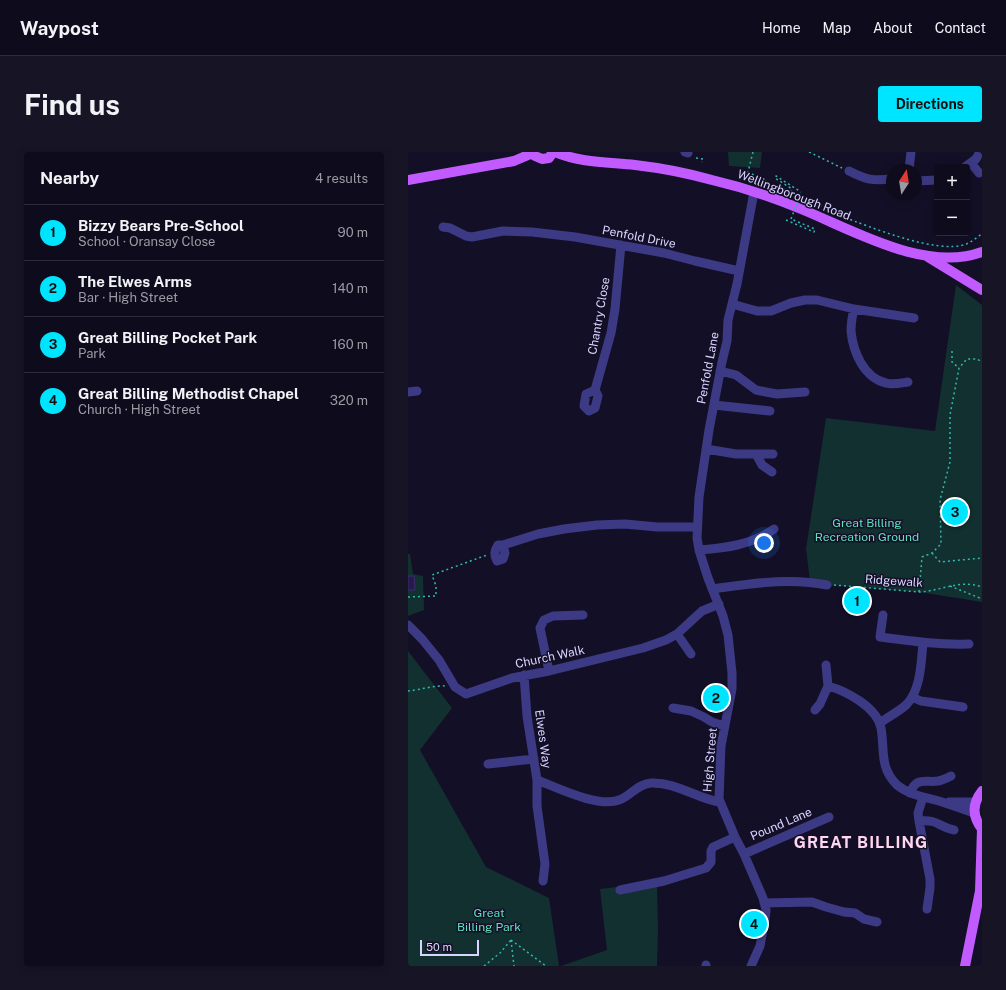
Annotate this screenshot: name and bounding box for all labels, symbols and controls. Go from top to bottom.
text: Waypost [20,17,99,39]
text: Home [762,20,801,36]
text: Map [823,20,851,36]
text: About [873,20,913,36]
text: Contact [935,20,986,36]
button: Directions [878,86,982,122]
text: Find us [24,88,120,121]
north arrow [886,164,922,200]
map controls [934,164,970,236]
button: + [934,164,970,200]
street label: Wellingborough Road [735,167,853,223]
text: Nearby [40,168,99,188]
text: 4 results [315,171,368,186]
button: − [934,200,970,236]
text: Bizzy Bears Pre-School [78,217,244,234]
street label: Penfold Drive [601,223,677,251]
text: 1 [50,225,56,240]
text: 90 m [338,225,368,240]
text: School · Oransay Close [78,234,215,249]
text: The Elwes Arms [78,273,192,290]
street label: Chantry Close [585,276,613,356]
text: 2 [49,281,57,296]
text: 140 m [332,281,368,296]
text: Bar · High Street [78,290,178,305]
text: Great Billing Pocket Park [78,329,257,346]
street label: Penfold Lane [694,331,722,405]
text: 3 [49,337,57,352]
text: 160 m [332,337,368,352]
text: Park [78,346,106,361]
text: Great Billing Methodist Chapel [78,385,299,402]
text: 4 [49,393,57,408]
text: 320 m [330,393,368,408]
text: Church · High Street [78,402,201,417]
pin: 3 [942,497,968,527]
park label: Great Billing Recreation Ground [815,516,919,544]
your location [754,533,774,553]
street label: Ridgewalk [864,572,924,590]
pin: 1 [844,586,870,616]
street label: Church Walk [514,643,586,671]
pin: 2 [703,683,729,713]
street label: Elwes Way [532,709,554,770]
street label: High Street [700,727,720,793]
street label: Pound Lane [748,805,814,843]
district label: GREAT BILLING [794,833,928,852]
park label: Great Billing Park [457,906,521,934]
pin: 4 [741,909,767,939]
scale bar [420,938,479,957]
text: 50 m [426,941,452,953]

